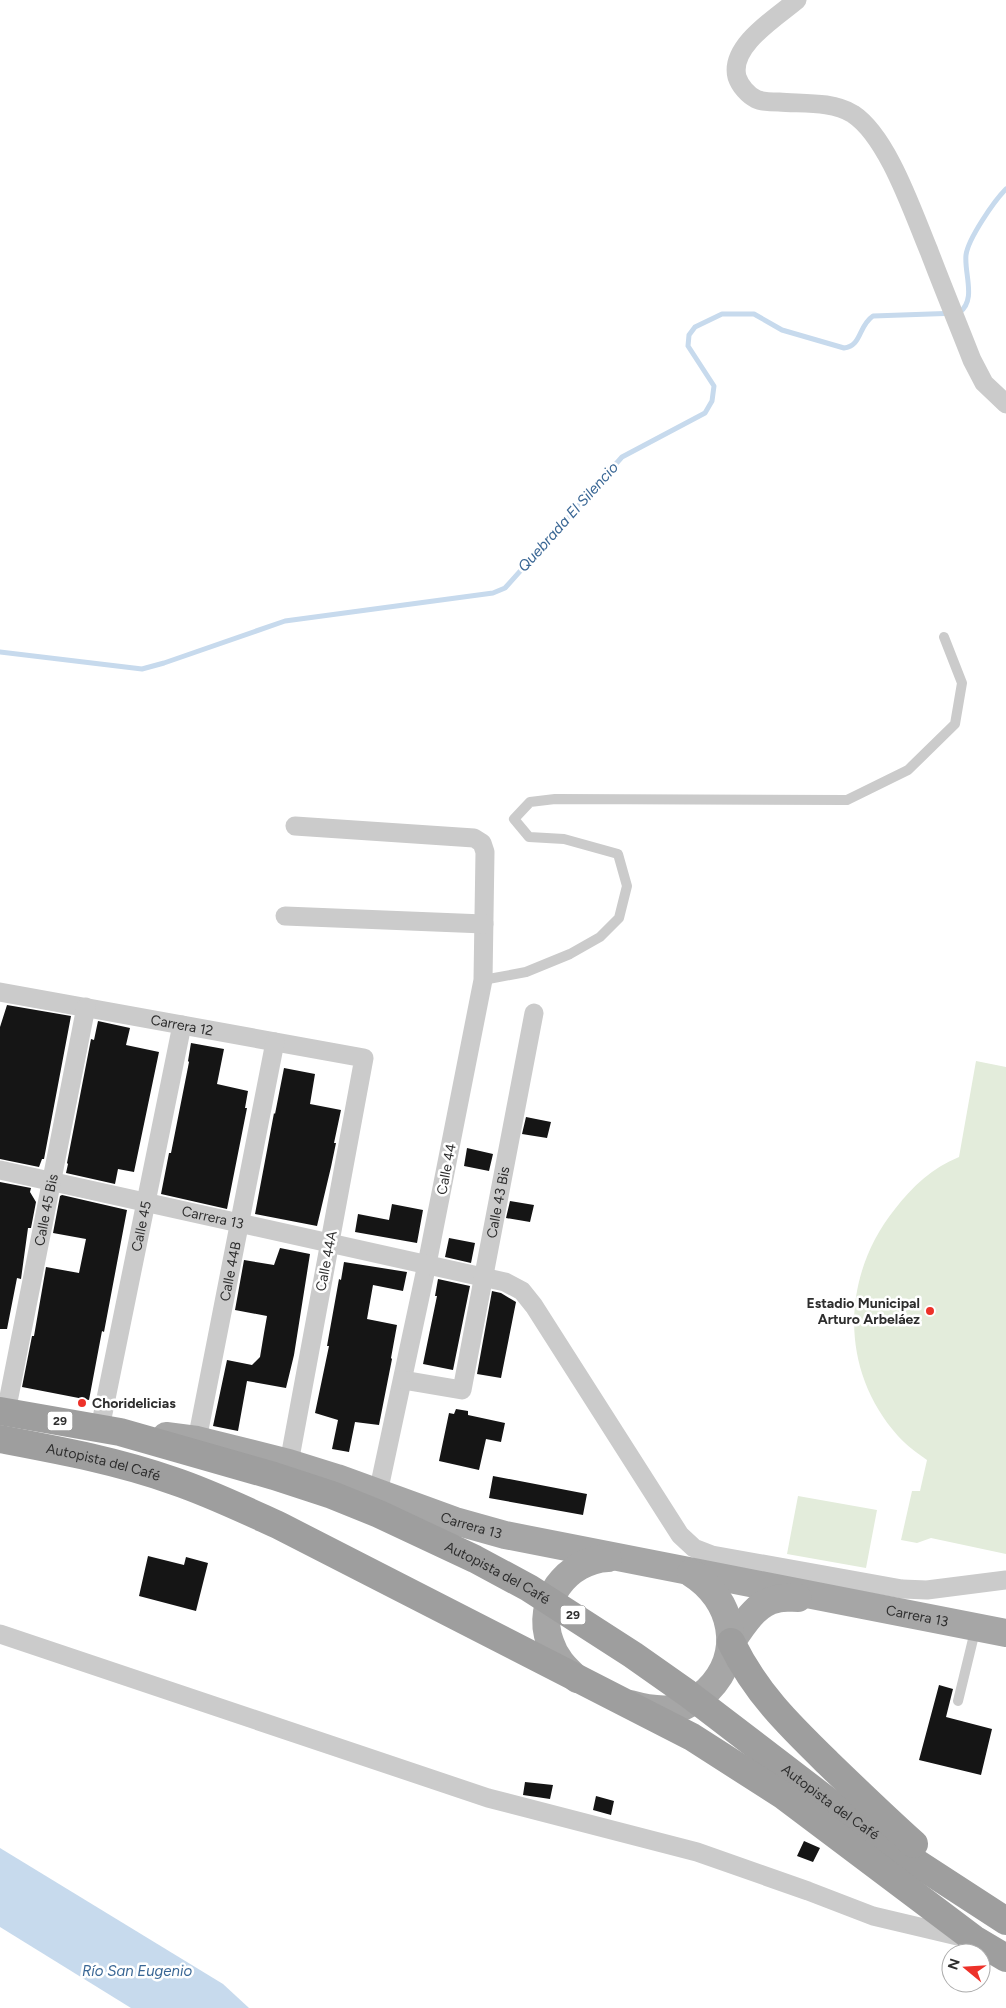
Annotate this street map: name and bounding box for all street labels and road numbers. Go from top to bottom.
street label: Carrera 12 [149,1011,215,1040]
street label: Calle 44 [433,1142,460,1196]
street label: Calle 43 Bis [483,1165,514,1240]
street label: Calle 45 Bis [31,1172,62,1248]
street label: Calle 45 [128,1199,155,1253]
street label: Carrera 13 [180,1203,245,1233]
street label: Calle 44A [312,1229,341,1293]
street label: Calle 44B [216,1240,245,1303]
road number: 29 [48,1412,72,1430]
street label: Autopista del Café [45,1440,163,1485]
street label: Carrera 13 [438,1509,504,1543]
street label: Autopista del Café [442,1538,553,1608]
street label: Carrera 13 [885,1602,950,1631]
road number: 29 [560,1606,586,1624]
street label: Autopista del Café [778,1761,883,1844]

